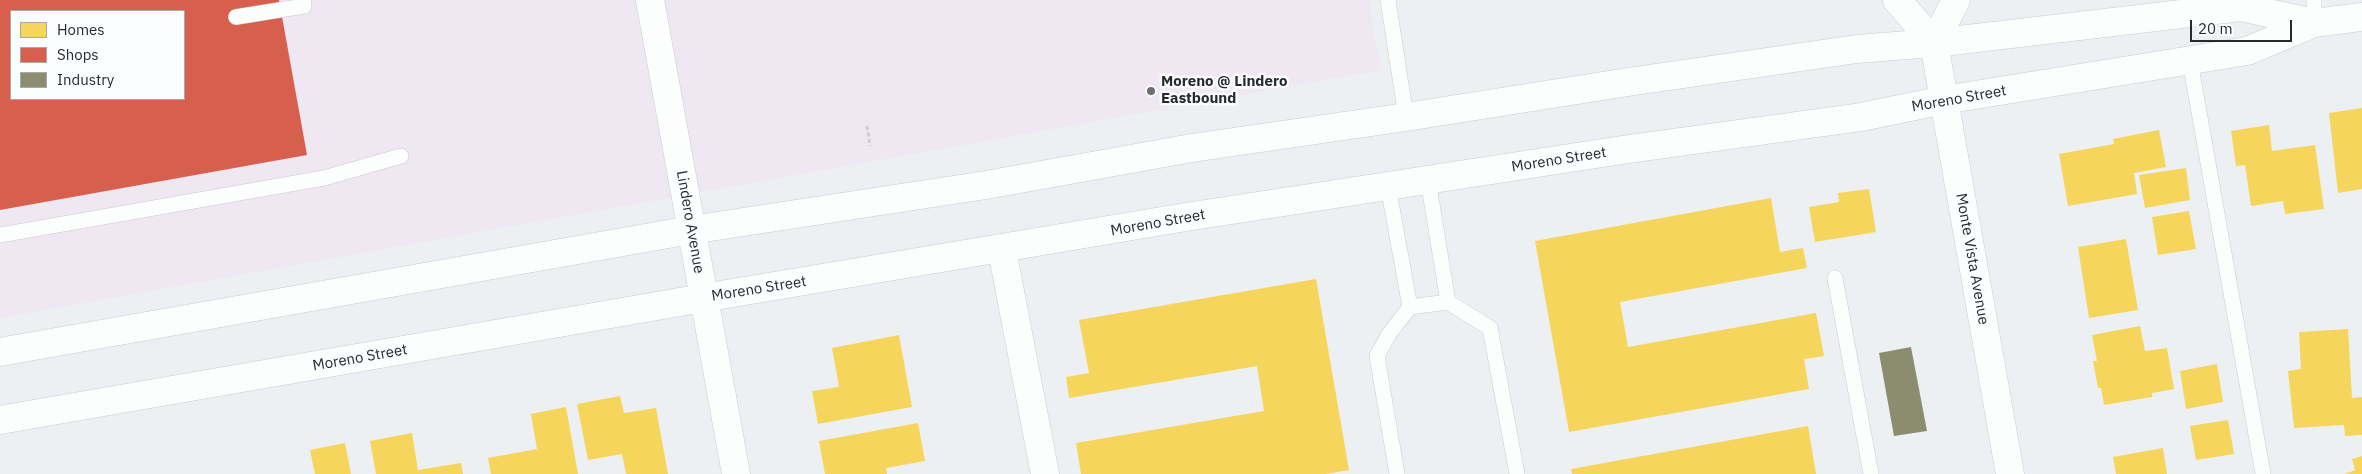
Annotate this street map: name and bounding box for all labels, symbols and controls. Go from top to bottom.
legend [10,10,185,100]
scale bar [2192,10,2294,42]
text: 20 m [2198,19,2233,38]
text: Homes [57,20,105,39]
text: Shops [57,45,99,64]
text: Industry [57,70,114,89]
place label: Moreno @ Lindero Eastbound [1161,73,1287,108]
street label: Moreno Street [1910,82,2008,116]
marker: Moreno @ Lindero Eastbound [1145,85,1157,97]
street label: Moreno Street [1510,144,1608,176]
street label: Lindero Avenue [672,169,708,275]
street label: Monte Vista Avenue [1952,192,1992,326]
street label: Moreno Street [1109,206,1207,240]
street label: Moreno Street [710,273,808,305]
street label: Moreno Street [311,341,409,375]

